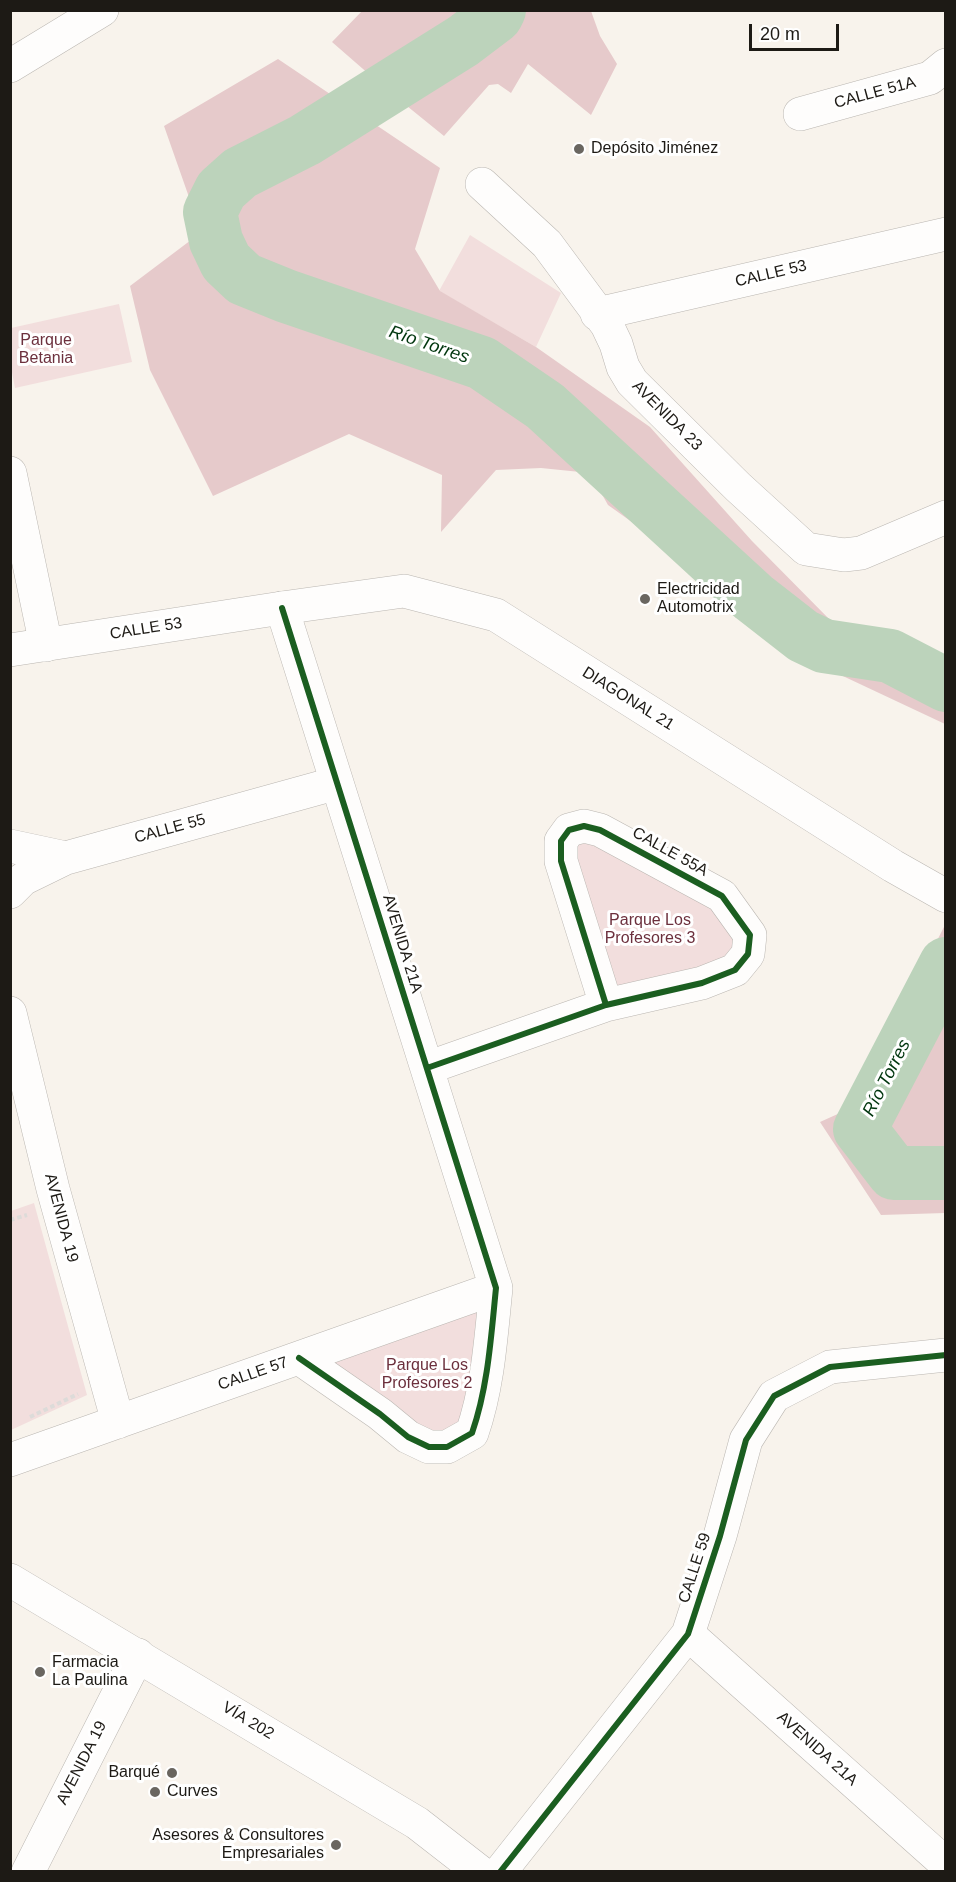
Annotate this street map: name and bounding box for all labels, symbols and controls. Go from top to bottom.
scale bar [752,12,842,50]
text: 20 m [760,24,800,44]
street label: CALLE 51A [832,73,918,113]
place label: Depósito Jiménez [591,139,718,159]
marker: Depósito Jiménez [572,142,586,156]
street label: CALLE 53 [733,256,809,292]
water label: Río Torres [386,321,472,369]
park label: Parque Betania [19,331,73,369]
street label: AVENIDA 23 [628,377,706,455]
place label: Electricidad Automotrix [657,580,740,618]
marker: Electricidad Automotrix [638,592,652,606]
street label: CALLE 53 [108,614,184,644]
street label: DIAGONAL 21 [578,663,678,735]
street label: CALLE 55 [132,810,208,848]
street label: CALLE 55A [629,823,711,881]
street label: AVENIDA 21A [378,892,426,996]
park label: Parque Los Profesores 3 [605,911,695,949]
water label: Río Torres [858,1036,916,1120]
street label: AVENIDA 19 [40,1171,82,1265]
street label: CALLE 57 [215,1353,291,1395]
park label: Parque Los Profesores 2 [382,1356,472,1394]
street label: CALLE 59 [675,1530,715,1606]
place label: Farmacia La Paulina [52,1653,128,1691]
marker: Farmacia La Paulina [33,1665,47,1679]
street label: VÍA 202 [219,1698,277,1744]
street label: AVENIDA 21A [773,1708,861,1790]
street label: AVENIDA 19 [53,1718,111,1808]
place label: Barqué [108,1763,160,1783]
marker: Barqué [165,1766,179,1780]
place label: Curves [167,1782,218,1802]
marker: Curves [148,1785,162,1799]
place label: Asesores & Consultores Empresariales [152,1826,324,1864]
marker: Asesores & Consultores Empresariales [329,1838,343,1852]

